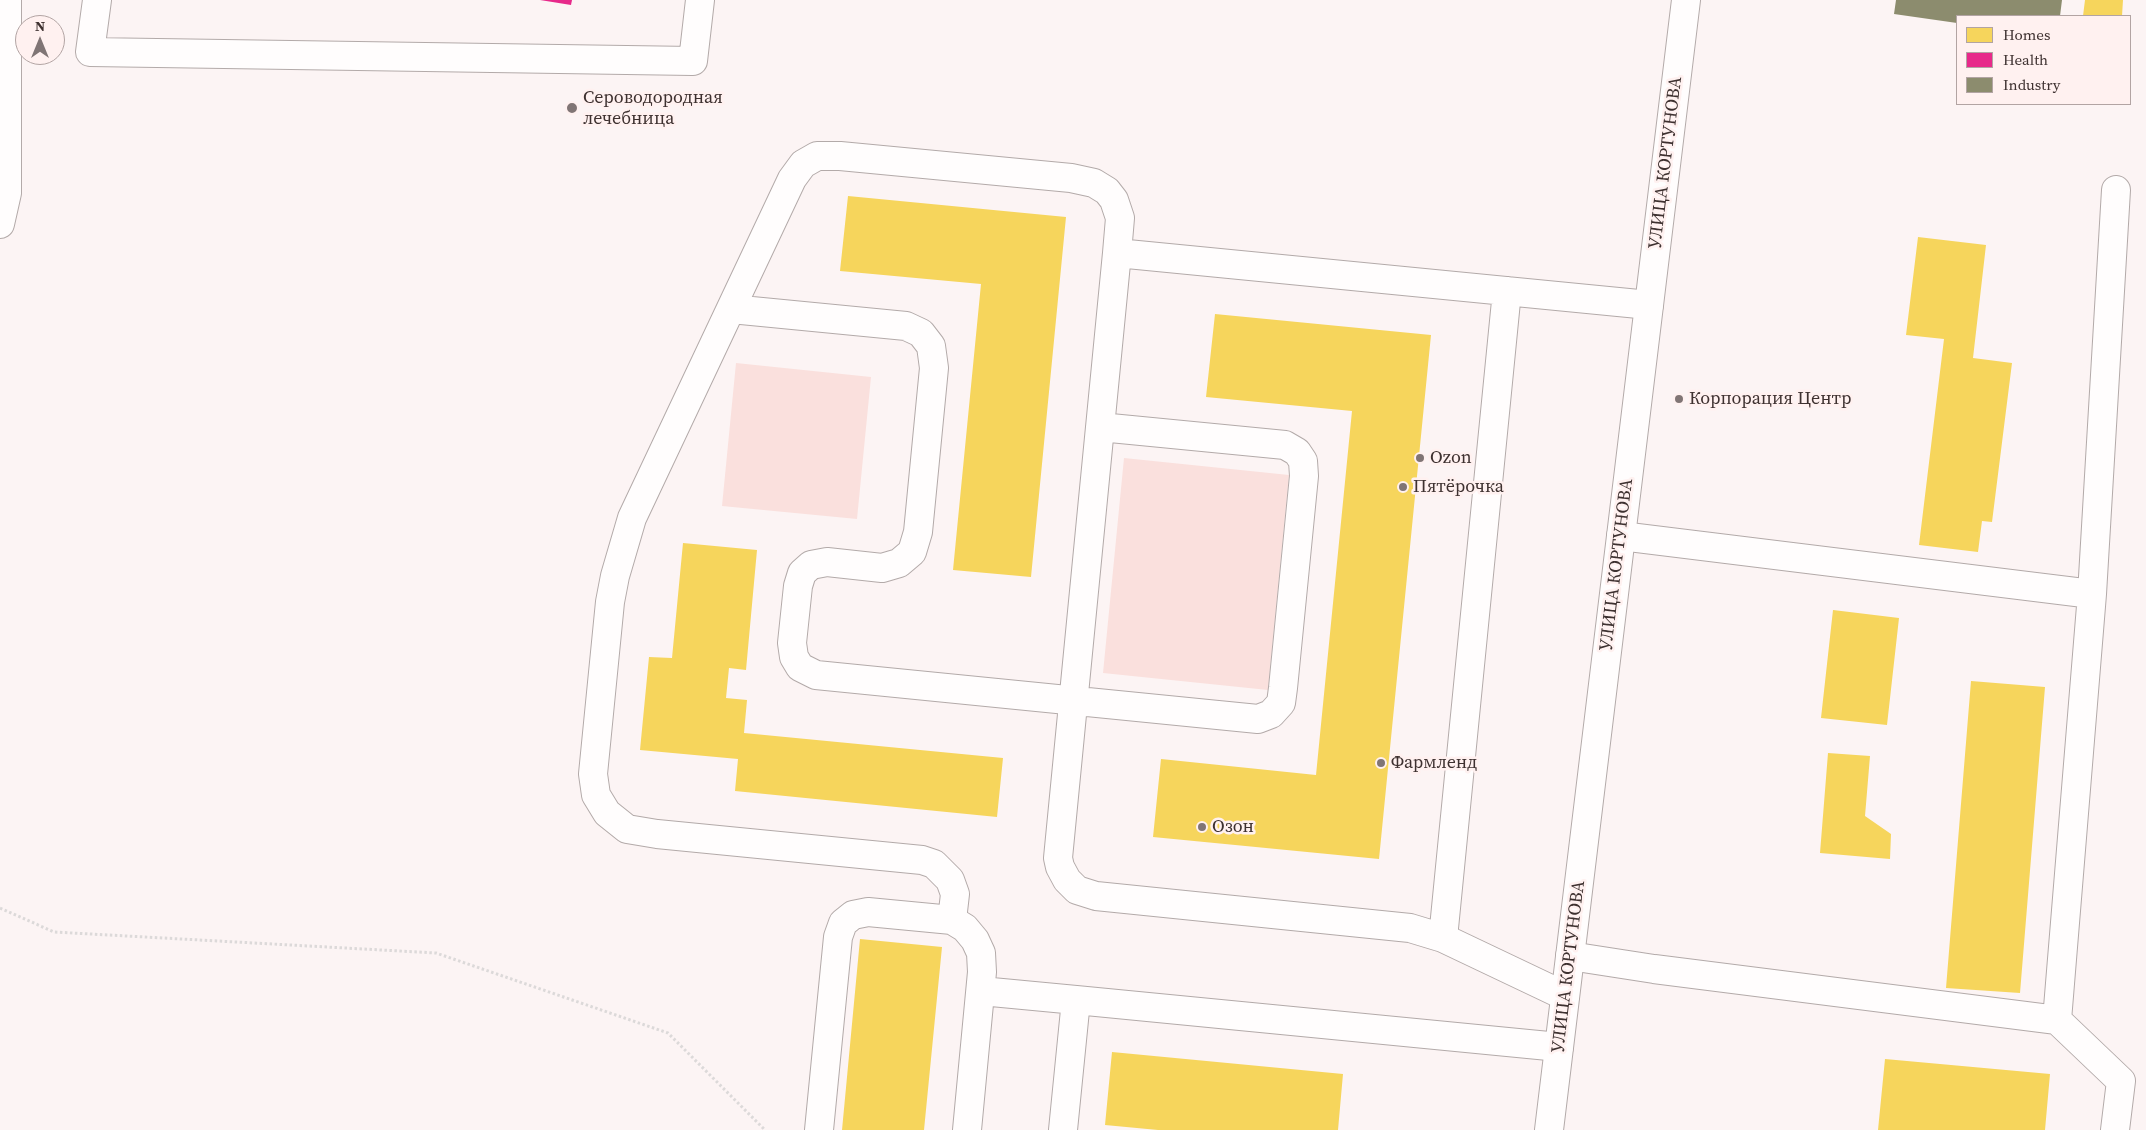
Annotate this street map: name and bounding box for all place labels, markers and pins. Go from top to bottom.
place label: Сероводородная лечебница [583,87,723,130]
marker: Сероводородная лечебница [565,101,579,115]
place label: Корпорация Центр [1689,388,1851,410]
marker: Корпорация Центр [1673,393,1685,405]
place label: Ozon [1430,447,1472,469]
marker: Ozon [1414,452,1426,464]
place label: Пятёрочка [1413,476,1504,498]
marker: Пятёрочка [1397,481,1409,493]
place label: Фармленд [1391,752,1477,774]
marker: Фармленд [1375,757,1387,769]
place label: Озон [1212,816,1254,838]
marker: Озон [1196,821,1208,833]

